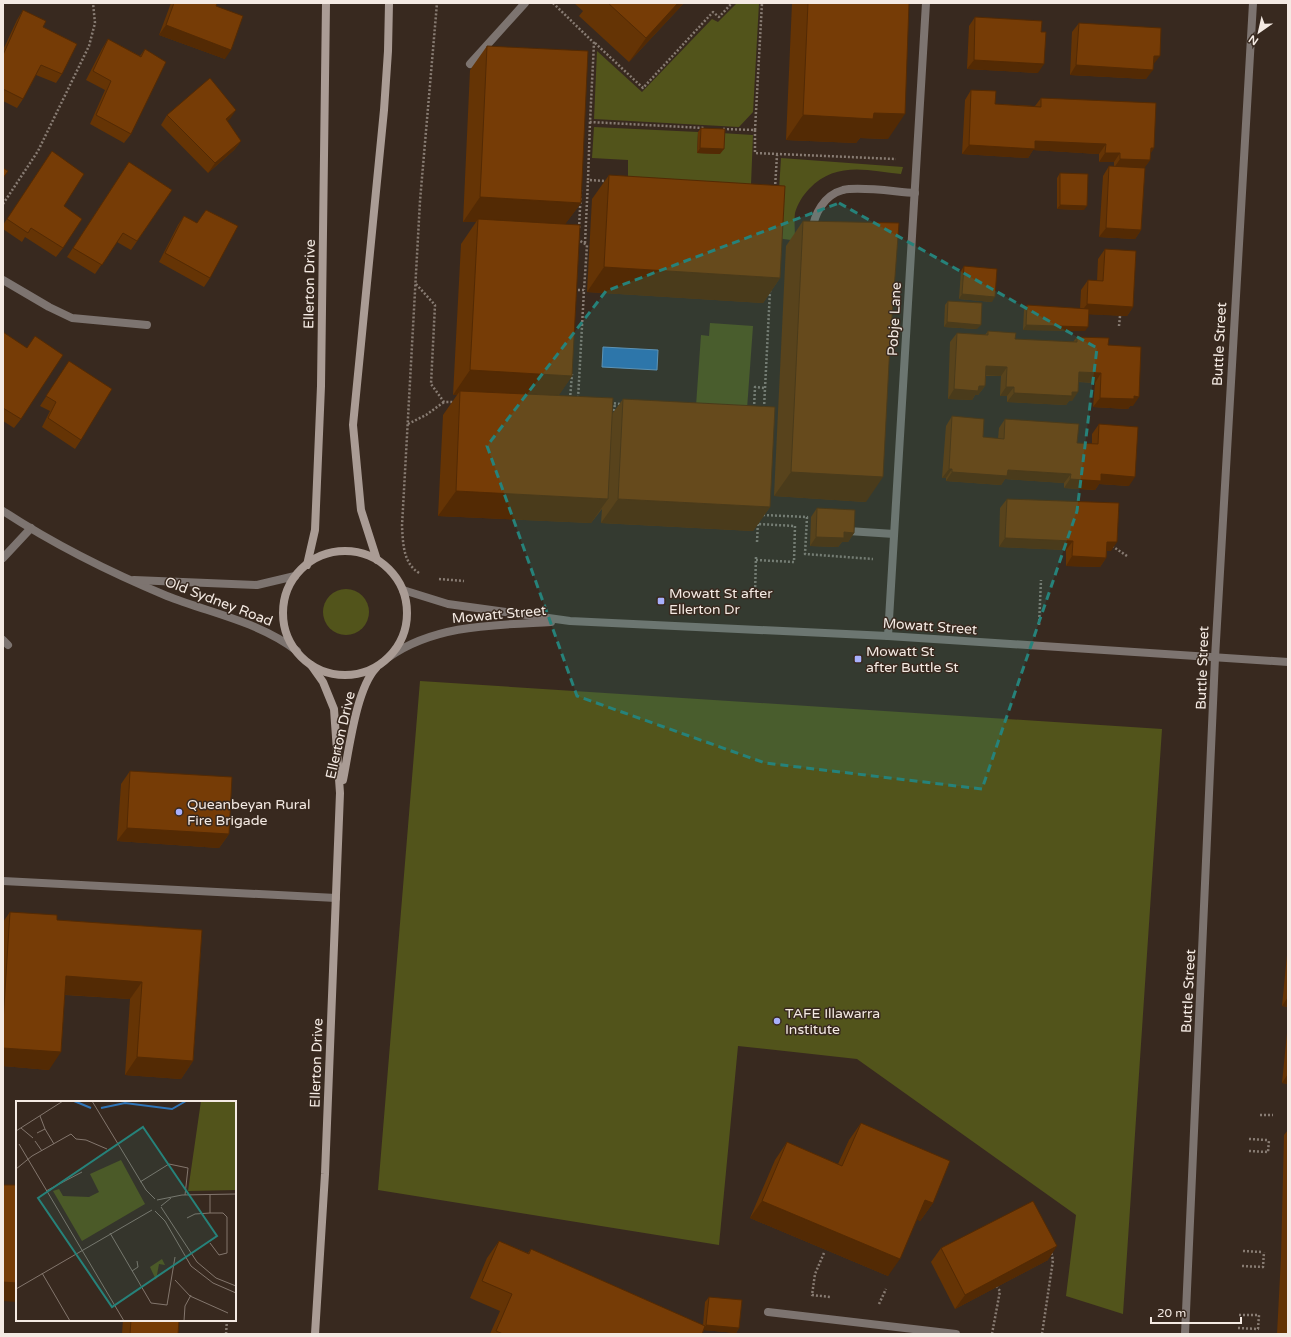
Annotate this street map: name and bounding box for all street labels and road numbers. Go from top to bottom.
street label: Ellerton Drive [300,239,319,329]
street label: Pobje Lane [884,282,905,356]
street label: Buttle Street [1209,301,1230,386]
street label: Old Sydney Road [162,573,275,630]
street label: Mowatt Street [451,602,548,627]
street label: Mowatt Street [882,615,978,638]
street label: Buttle Street [1193,625,1212,710]
street label: Ellerton Drive [322,689,359,781]
street label: Buttle Street [1178,948,1199,1033]
street label: Ellerton Drive [306,1018,327,1108]

